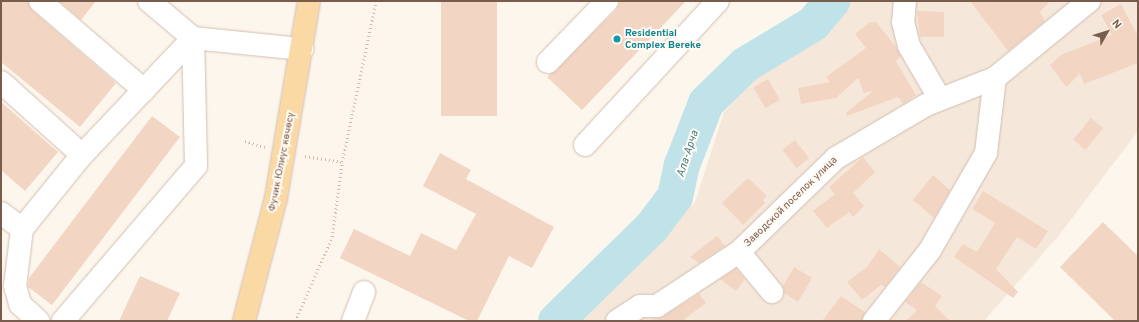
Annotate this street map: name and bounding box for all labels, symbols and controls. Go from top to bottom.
north arrow [1087,12,1127,52]
text: N [1108,17,1124,32]
place label: Residential Complex Bereke [625,27,701,50]
marker: Residential Complex Bereke [612,34,622,44]
street label: Фучик Юлиус көчөсү [266,111,298,213]
water label: Ала-Арча [674,129,702,179]
street label: Заводской поселок улица [742,154,840,250]

